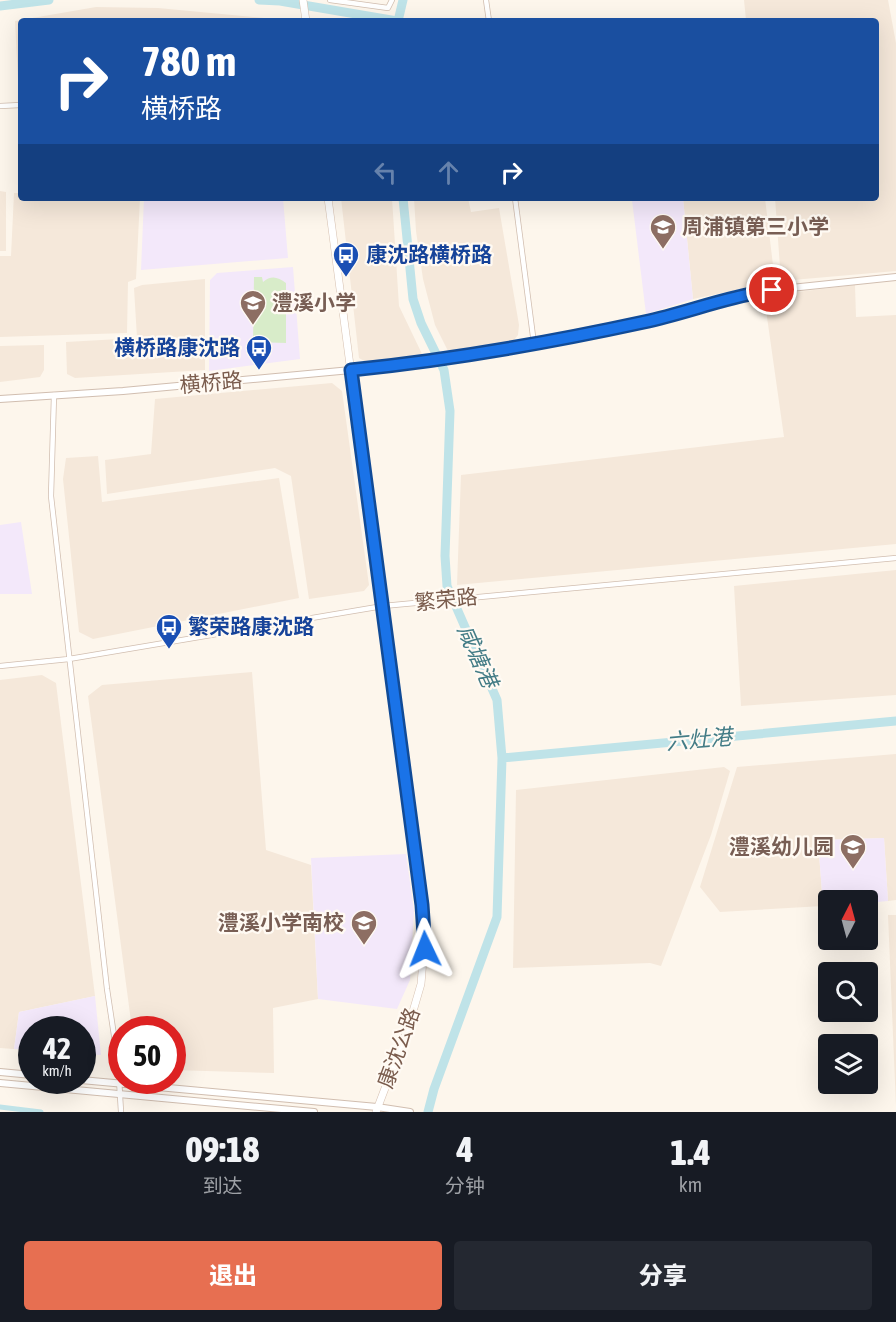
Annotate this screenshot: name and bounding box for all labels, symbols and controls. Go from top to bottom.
text: 780 m [141,37,236,85]
icon: right [42,42,120,120]
text: 横桥路 [141,93,222,124]
icon: left [369,156,402,189]
icon: ahead [432,156,465,189]
icon: right [495,156,528,189]
school or university icon: 周浦镇第三小学 [648,212,678,250]
place label: 周浦镇第三小学 [682,214,829,238]
bus stop icon: 康沈路横桥路 [331,240,361,278]
place label: 康沈路横桥路 [366,242,492,266]
pin [746,264,797,315]
icon: arrive [755,273,788,306]
school or university icon: 澧溪小学 [238,288,268,326]
place label: 澧溪小学 [272,290,356,314]
bus stop icon: 横桥路康沈路 [244,333,274,371]
place label: 横桥路康沈路 [114,335,240,359]
street label: 横桥路 [178,367,243,397]
street label: 繁荣路 [413,584,478,614]
bus stop icon: 繁荣路康沈路 [154,612,184,650]
place label: 繁荣路康沈路 [188,614,314,638]
water label: 咸塘港 [453,621,505,694]
water label: 六灶港 [665,723,736,755]
school or university icon: 澧溪幼儿园 [838,832,868,870]
place label: 澧溪幼儿园 [729,834,834,858]
north arrow [818,890,878,950]
map controls [818,890,878,1094]
school or university icon: 澧溪小学南校 [349,908,379,946]
place label: 澧溪小学南校 [218,910,344,934]
position arrow [393,917,457,981]
button: search [818,962,878,1022]
street label: 康沈公路 [372,1004,424,1091]
speed limit sign: 50 [108,1016,186,1094]
text: 42 [43,1031,71,1065]
button: layers [818,1034,878,1094]
text: km/h [42,1062,72,1079]
text: 09:18 [185,1128,260,1170]
text: 4 [456,1128,473,1170]
text: 1.4 [670,1131,711,1173]
text: km [679,1173,702,1196]
text: 到达 [202,1174,242,1197]
text: 分钟 [445,1174,485,1197]
button: 退出 [24,1241,442,1310]
button: 分享 [454,1241,872,1310]

